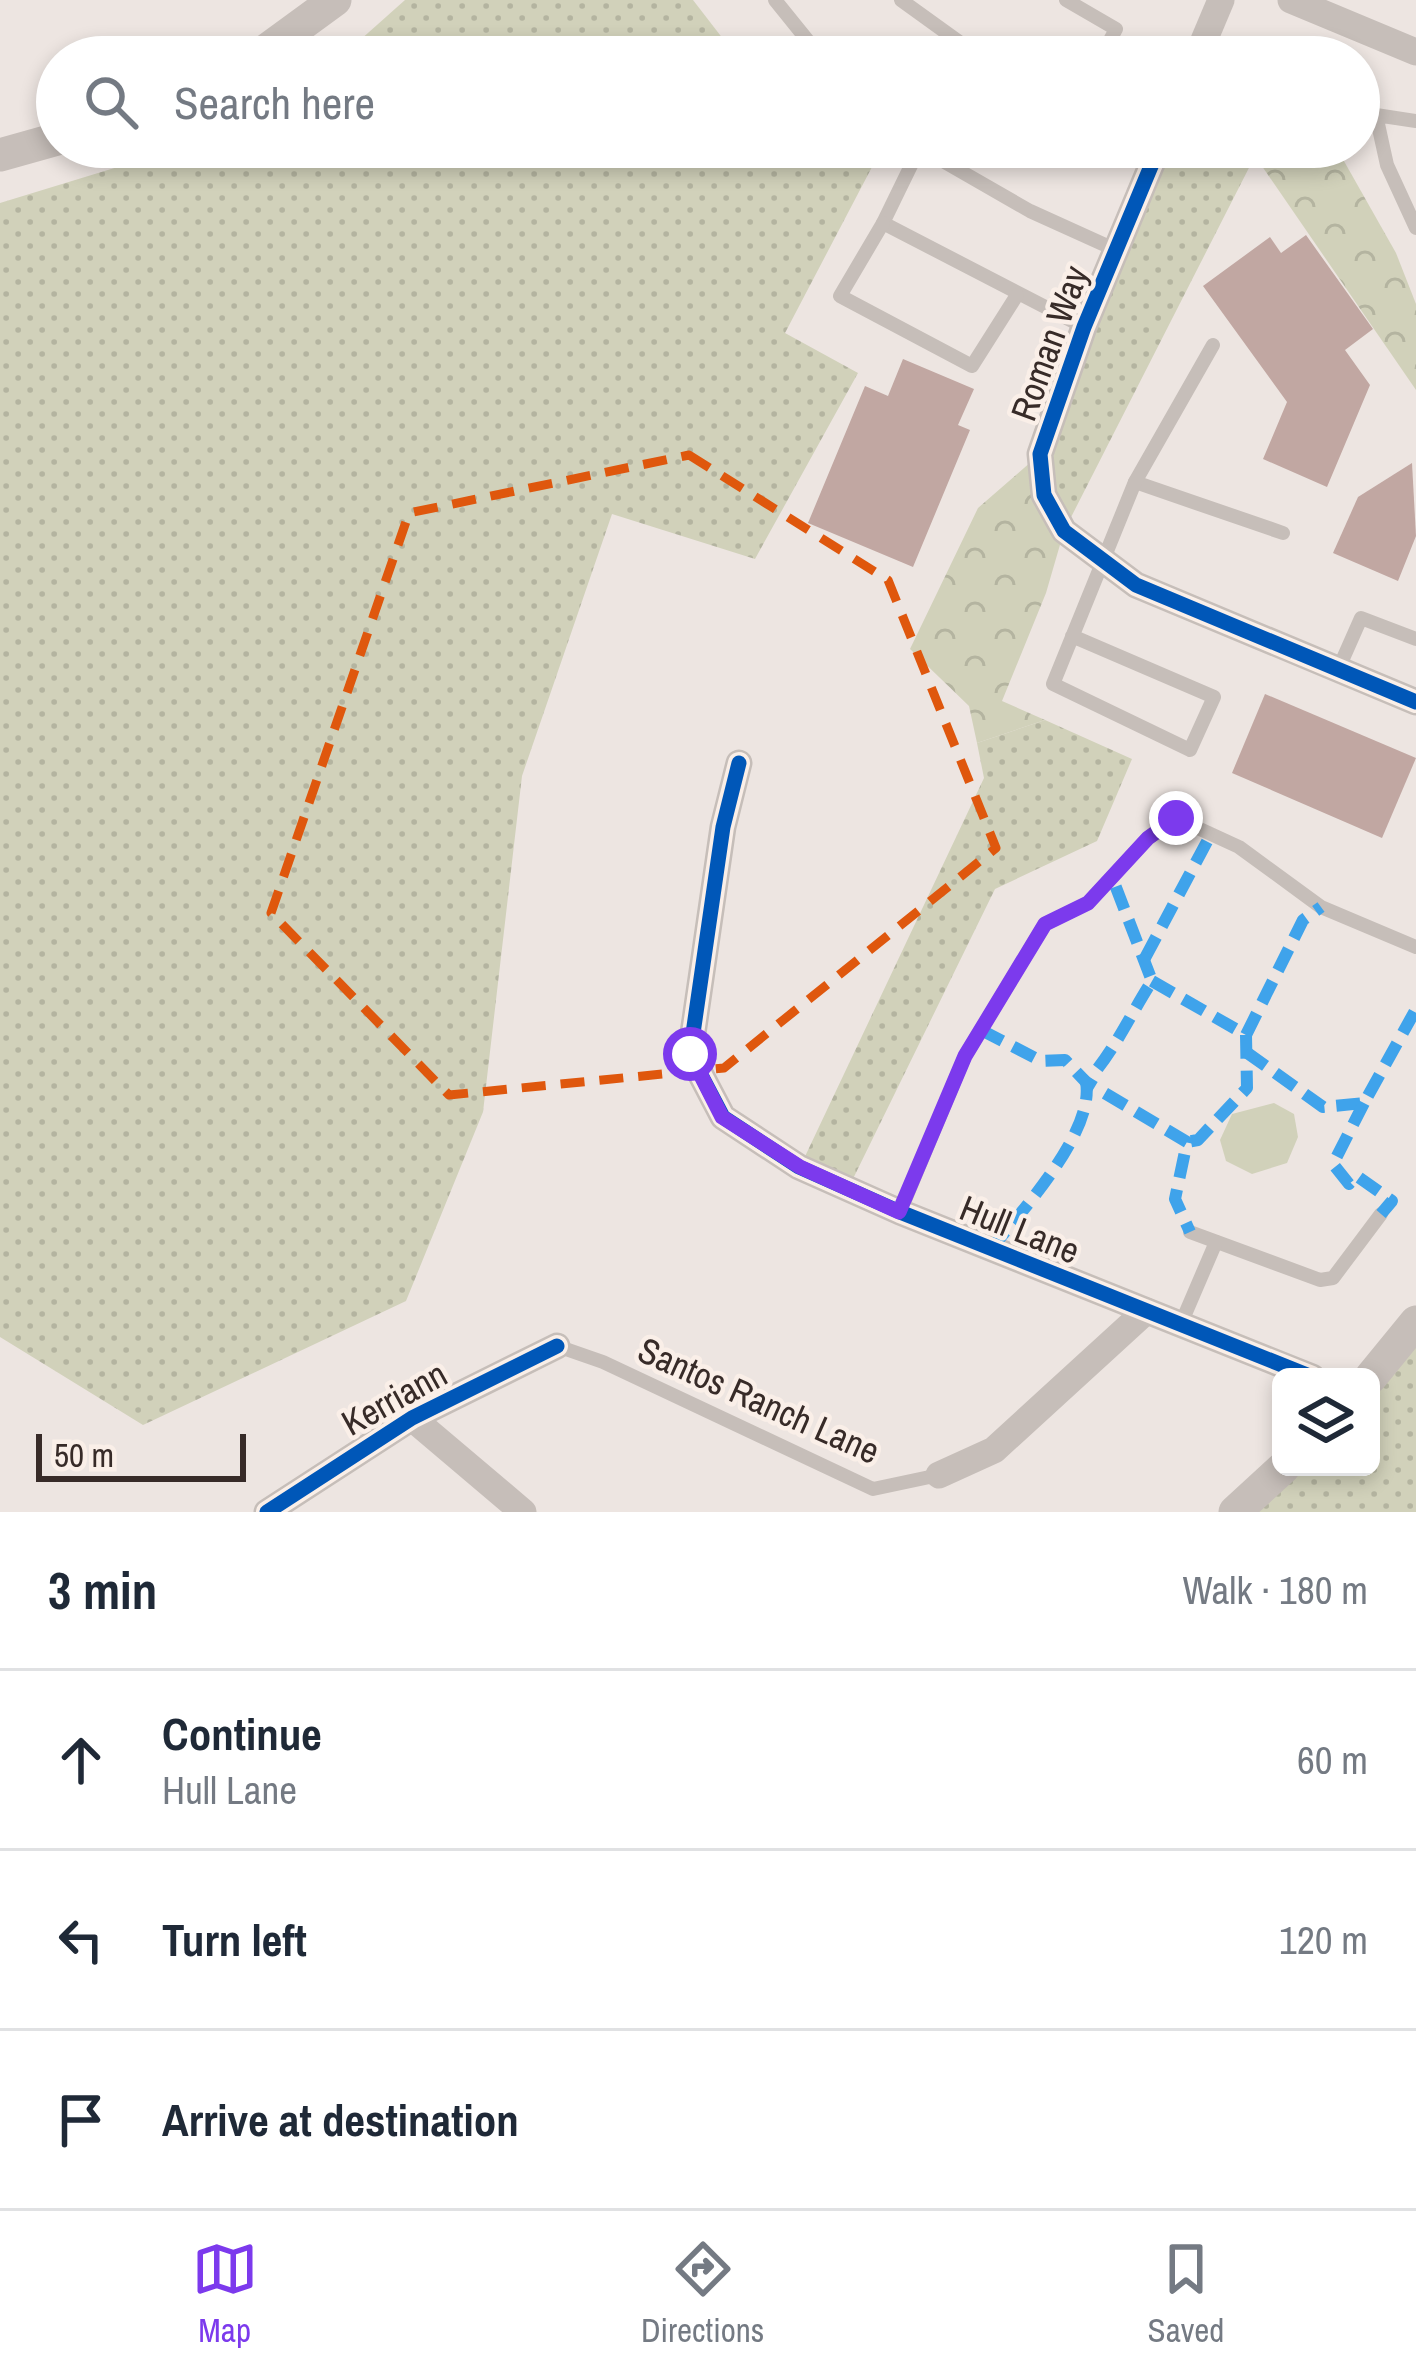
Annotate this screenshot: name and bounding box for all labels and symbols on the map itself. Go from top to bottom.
street label: Roman Way [999,259,1099,427]
route end [1149,791,1203,845]
route start [663,1027,717,1081]
street label: Hull Lane [953,1183,1087,1275]
street label: Santos Ranch Lane [631,1325,887,1475]
street label: Kerriann [333,1350,455,1446]
scale bar [36,1428,246,1481]

